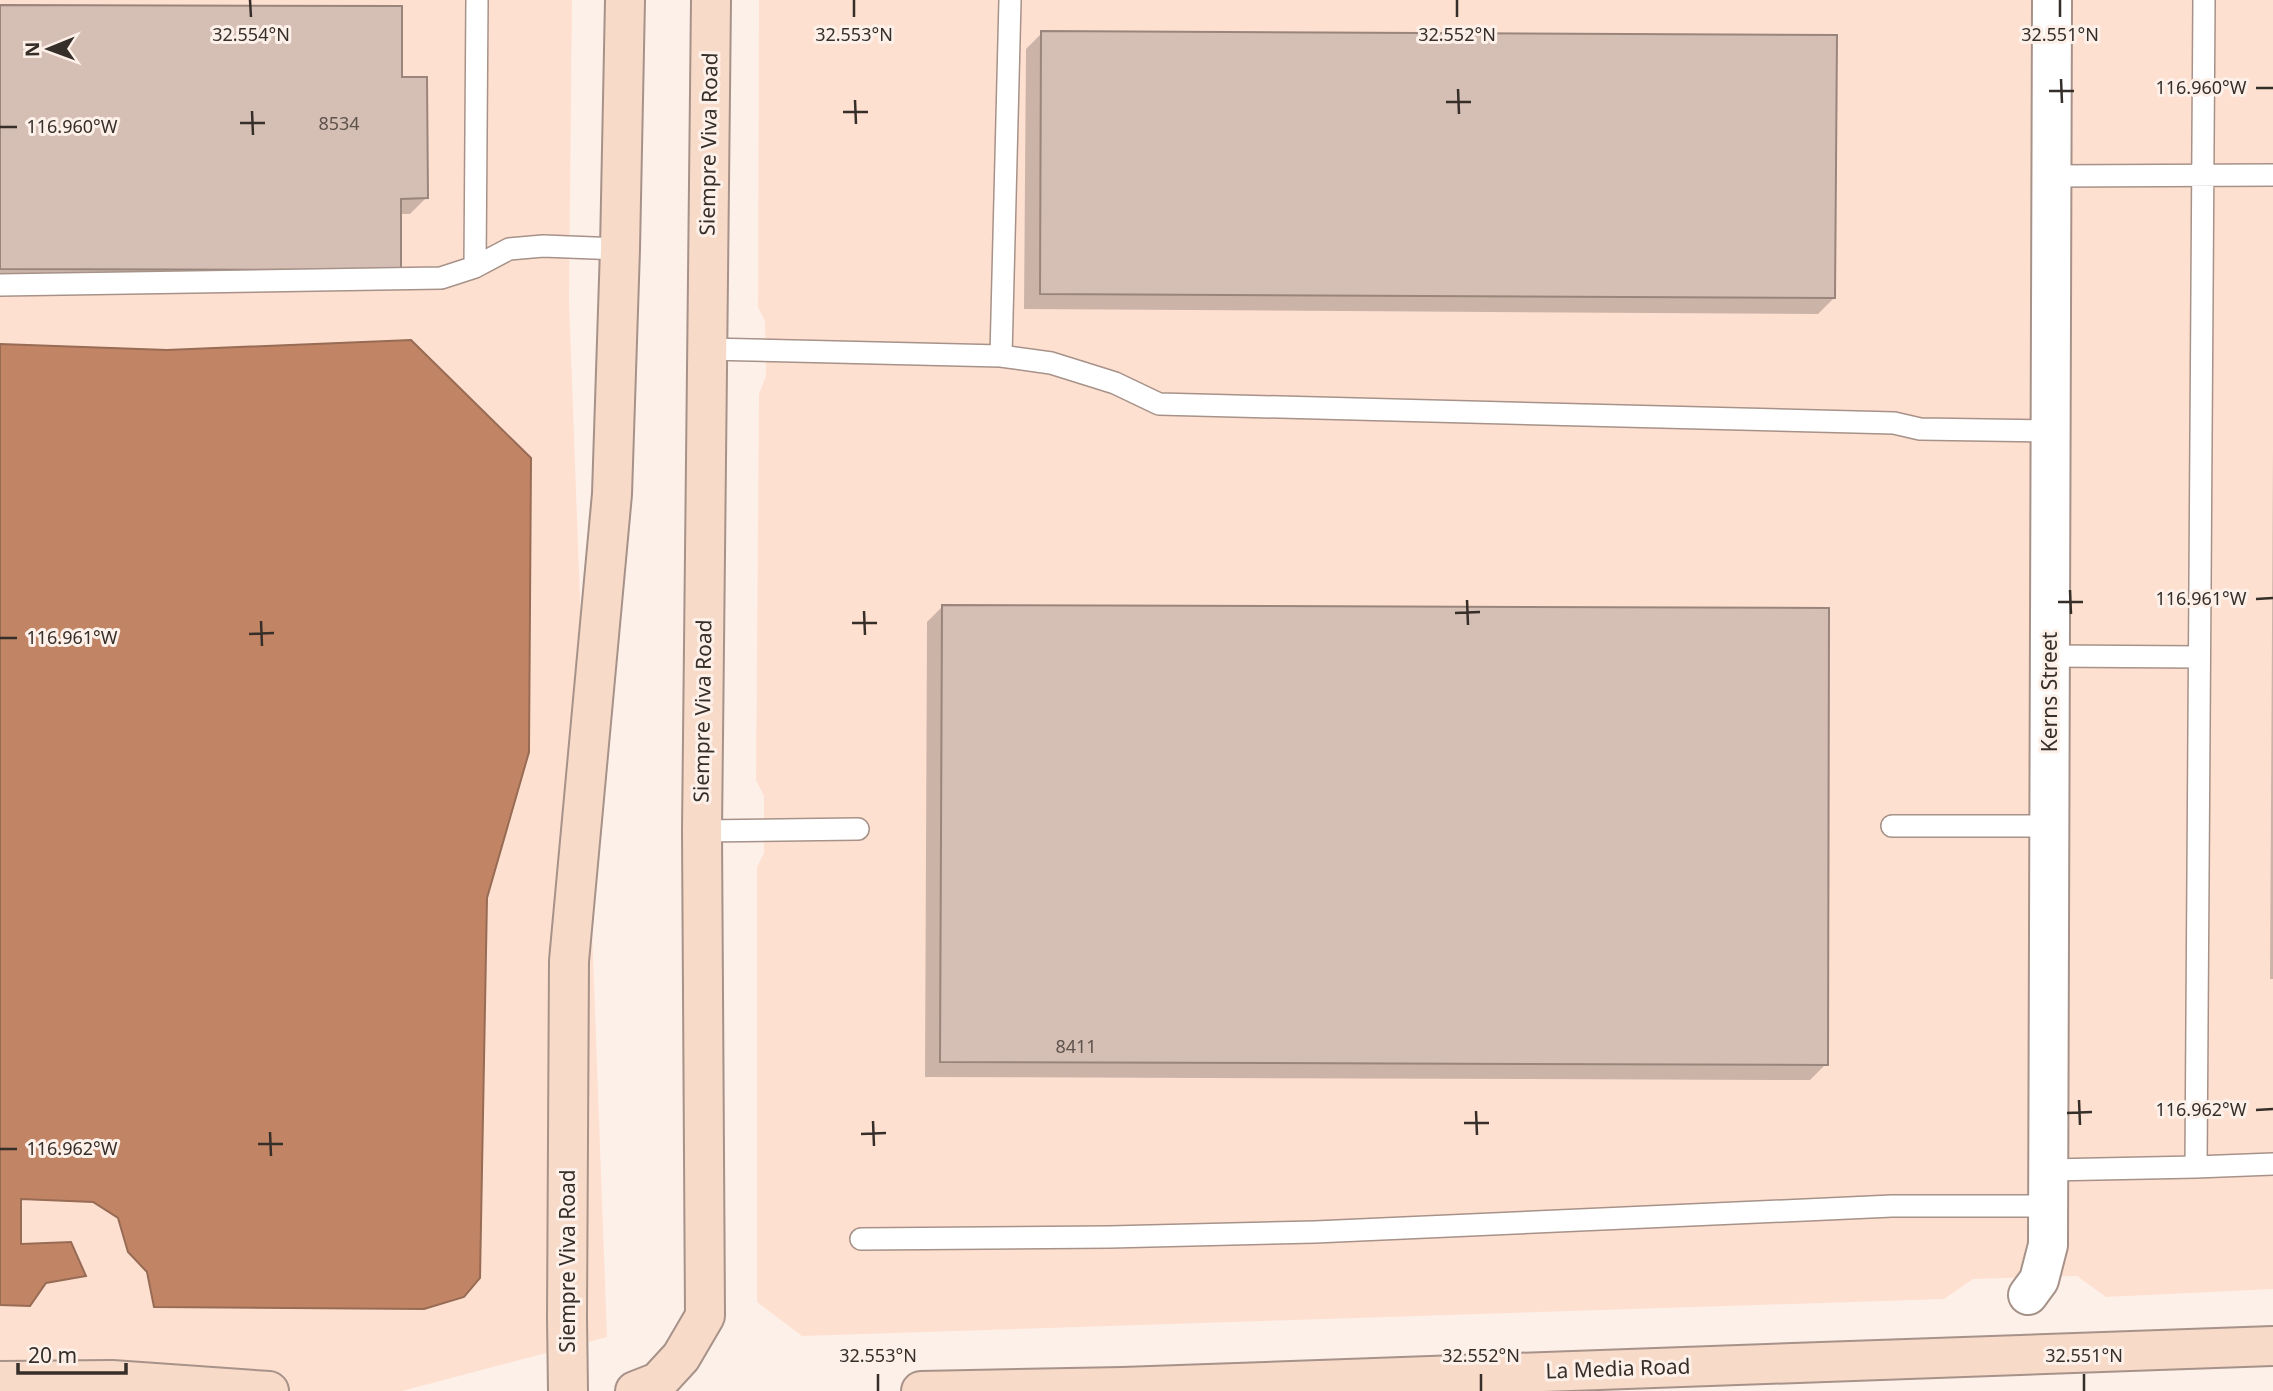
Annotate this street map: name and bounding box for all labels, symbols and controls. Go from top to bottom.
north arrow [14,14,84,84]
text: 32.554°N [212,22,290,46]
text: 32.553°N [815,22,893,46]
text: 32.552°N [1418,22,1496,46]
text: 32.551°N [2021,22,2099,46]
text: N [19,41,45,57]
street label: Siempre Viva Road [692,52,724,236]
text: 116.960°W [2155,75,2247,99]
house number: 8534 [318,111,360,135]
text: 116.960°W [26,114,118,138]
text: 116.961°W [2155,586,2247,610]
street label: Siempre Viva Road [686,619,718,803]
text: 116.961°W [26,625,118,649]
street label: Kerns Street [2035,631,2063,752]
house number: 8411 [1055,1034,1097,1058]
text: 116.962°W [2155,1097,2247,1121]
text: 116.962°W [26,1136,118,1160]
street label: Siempre Viva Road [553,1169,581,1353]
scale bar [18,1332,126,1376]
text: 20 m [28,1341,77,1369]
text: 32.553°N [839,1343,917,1367]
text: 32.552°N [1442,1343,1520,1367]
text: 32.551°N [2045,1343,2123,1367]
street label: La Media Road [1545,1351,1691,1385]

